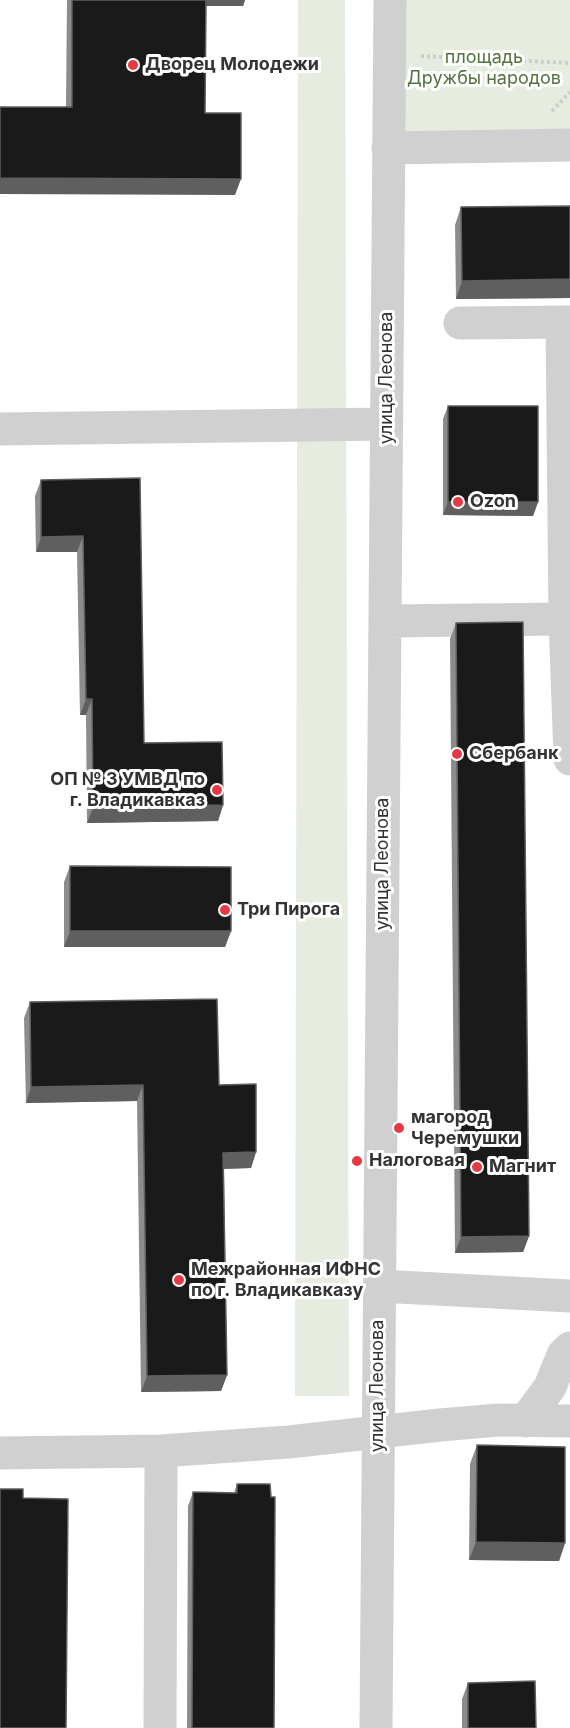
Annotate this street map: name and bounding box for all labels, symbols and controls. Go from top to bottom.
park label: площадь Дружбы народов [407,47,561,90]
place label: Дворец Молодежи [145,54,319,76]
marker: Дворец Молодежи [126,58,140,72]
street label: улица Леонова [376,312,398,444]
place label: Ozon [470,491,516,513]
marker: Ozon [451,495,465,509]
place label: Сбербанк [469,743,559,765]
marker: Сбербанк [450,747,464,761]
place label: ОП № 3 УМВД по г. Владикавказ [50,769,205,812]
marker: ОП № 3 УМВД по г. Владикавказ [210,783,224,797]
street label: улица Леонова [372,798,394,930]
place label: Три Пирога [237,899,340,921]
marker: Три Пирога [218,903,232,917]
place label: магород Черемушки [411,1107,519,1150]
marker: магород Черемушки [392,1121,406,1135]
place label: Налоговая [369,1150,465,1172]
marker: Налоговая [350,1154,364,1168]
place label: Магнит [489,1156,556,1178]
marker: Магнит [470,1160,484,1174]
place label: Межрайонная ИФНС по г. Владикавказу [191,1259,381,1302]
marker: Межрайонная ИФНС по г. Владикавказу [172,1273,186,1287]
street label: улица Леонова [367,1320,389,1452]

